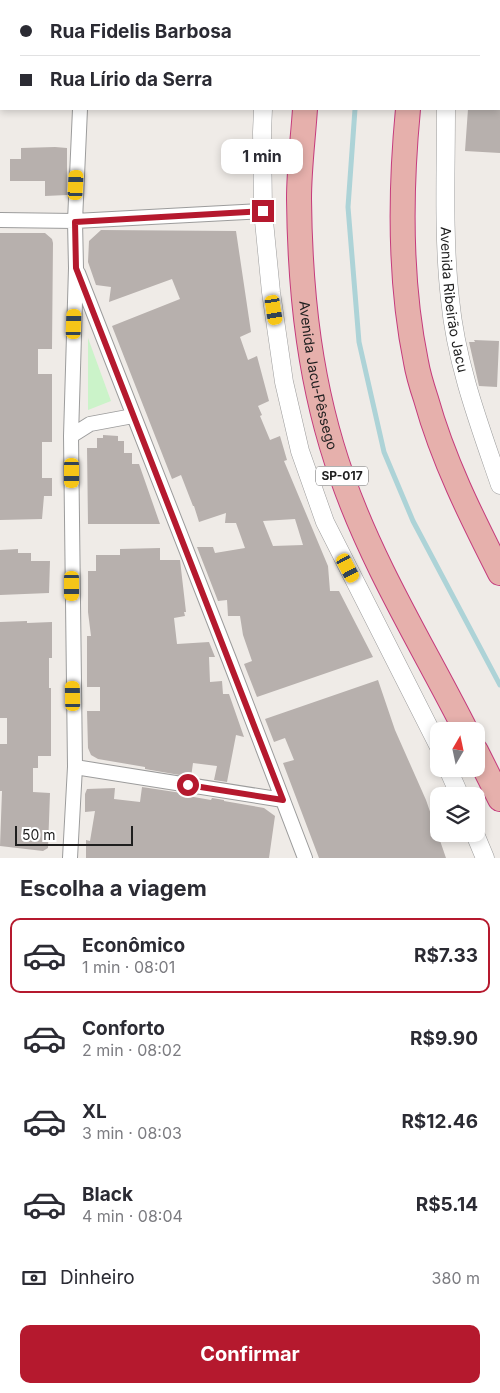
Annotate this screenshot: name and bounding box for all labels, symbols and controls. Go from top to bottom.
text: Rua Fidelis Barbosa [50,20,232,43]
text: Rua Lírio da Serra [50,68,213,91]
callout: 1 min [222,138,304,174]
text: 1 min [242,146,282,166]
car [67,170,84,200]
route end [252,200,274,222]
street label: Avenida Ribeirão Jacu [438,226,472,374]
car [264,294,283,326]
street label: Avenida Jacu-Pêssego [296,300,342,452]
car [65,309,82,339]
car [64,458,79,488]
road number: SP-017 [316,466,368,486]
car [334,551,361,585]
car [64,571,79,601]
car [65,681,80,711]
north arrow [430,722,485,778]
map controls [430,722,485,842]
route start [177,774,199,796]
button: layers [430,787,485,842]
scale bar [15,823,132,846]
text: 50 m [22,826,56,843]
text: Escolha a viagem [20,875,207,901]
icon: car [22,933,67,978]
text: Econômico [82,934,185,957]
text: R$7.33 [414,944,478,967]
text: 1 min · 08:01 [82,957,175,977]
icon: car [22,1016,67,1061]
text: Conforto [82,1017,165,1040]
text: R$9.90 [410,1027,478,1050]
text: 2 min · 08:02 [82,1040,182,1060]
icon: car [22,1099,67,1144]
text: XL [82,1100,107,1123]
text: R$12.46 [401,1110,478,1133]
text: 3 min · 08:03 [82,1123,182,1143]
icon: car [22,1182,67,1227]
text: Black [82,1183,133,1206]
text: R$5.14 [416,1193,478,1216]
text: 4 min · 08:04 [82,1206,183,1226]
icon: cash [20,1264,48,1292]
text: Dinheiro [60,1266,135,1289]
text: 380 m [432,1268,480,1288]
button: Confirmar [20,1325,480,1383]

